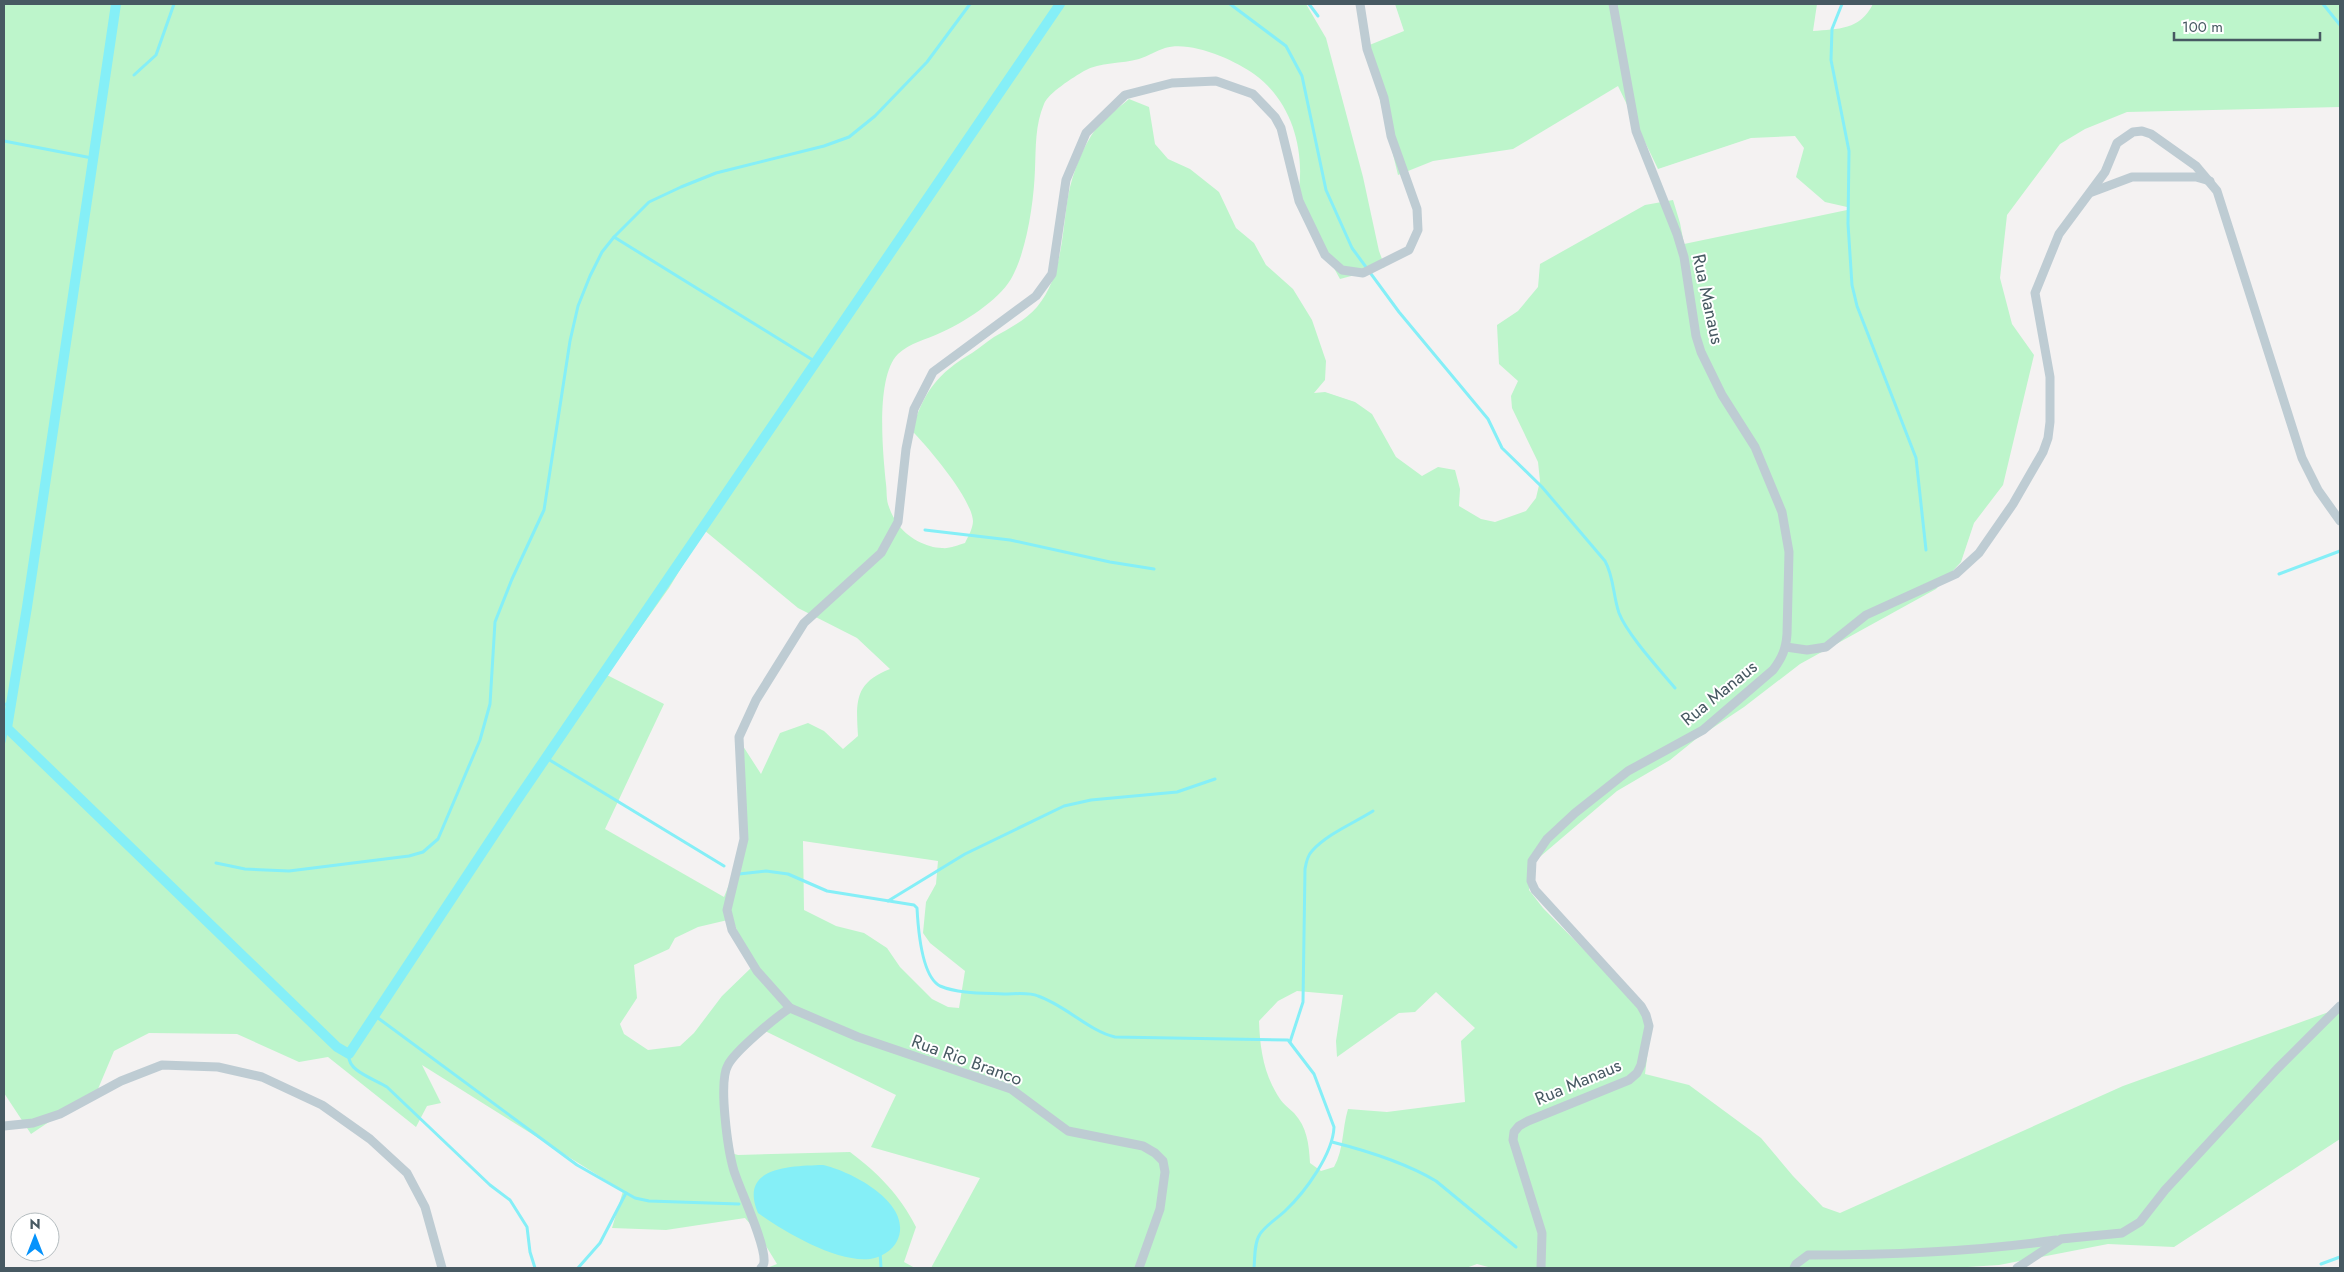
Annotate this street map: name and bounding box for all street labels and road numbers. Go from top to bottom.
street label: Rua Manaus [1686,251,1730,347]
street label: Rua Manaus [1675,654,1763,732]
street label: Rua Rio Branco [908,1028,1026,1092]
street label: Rua Manaus [1531,1052,1625,1112]

